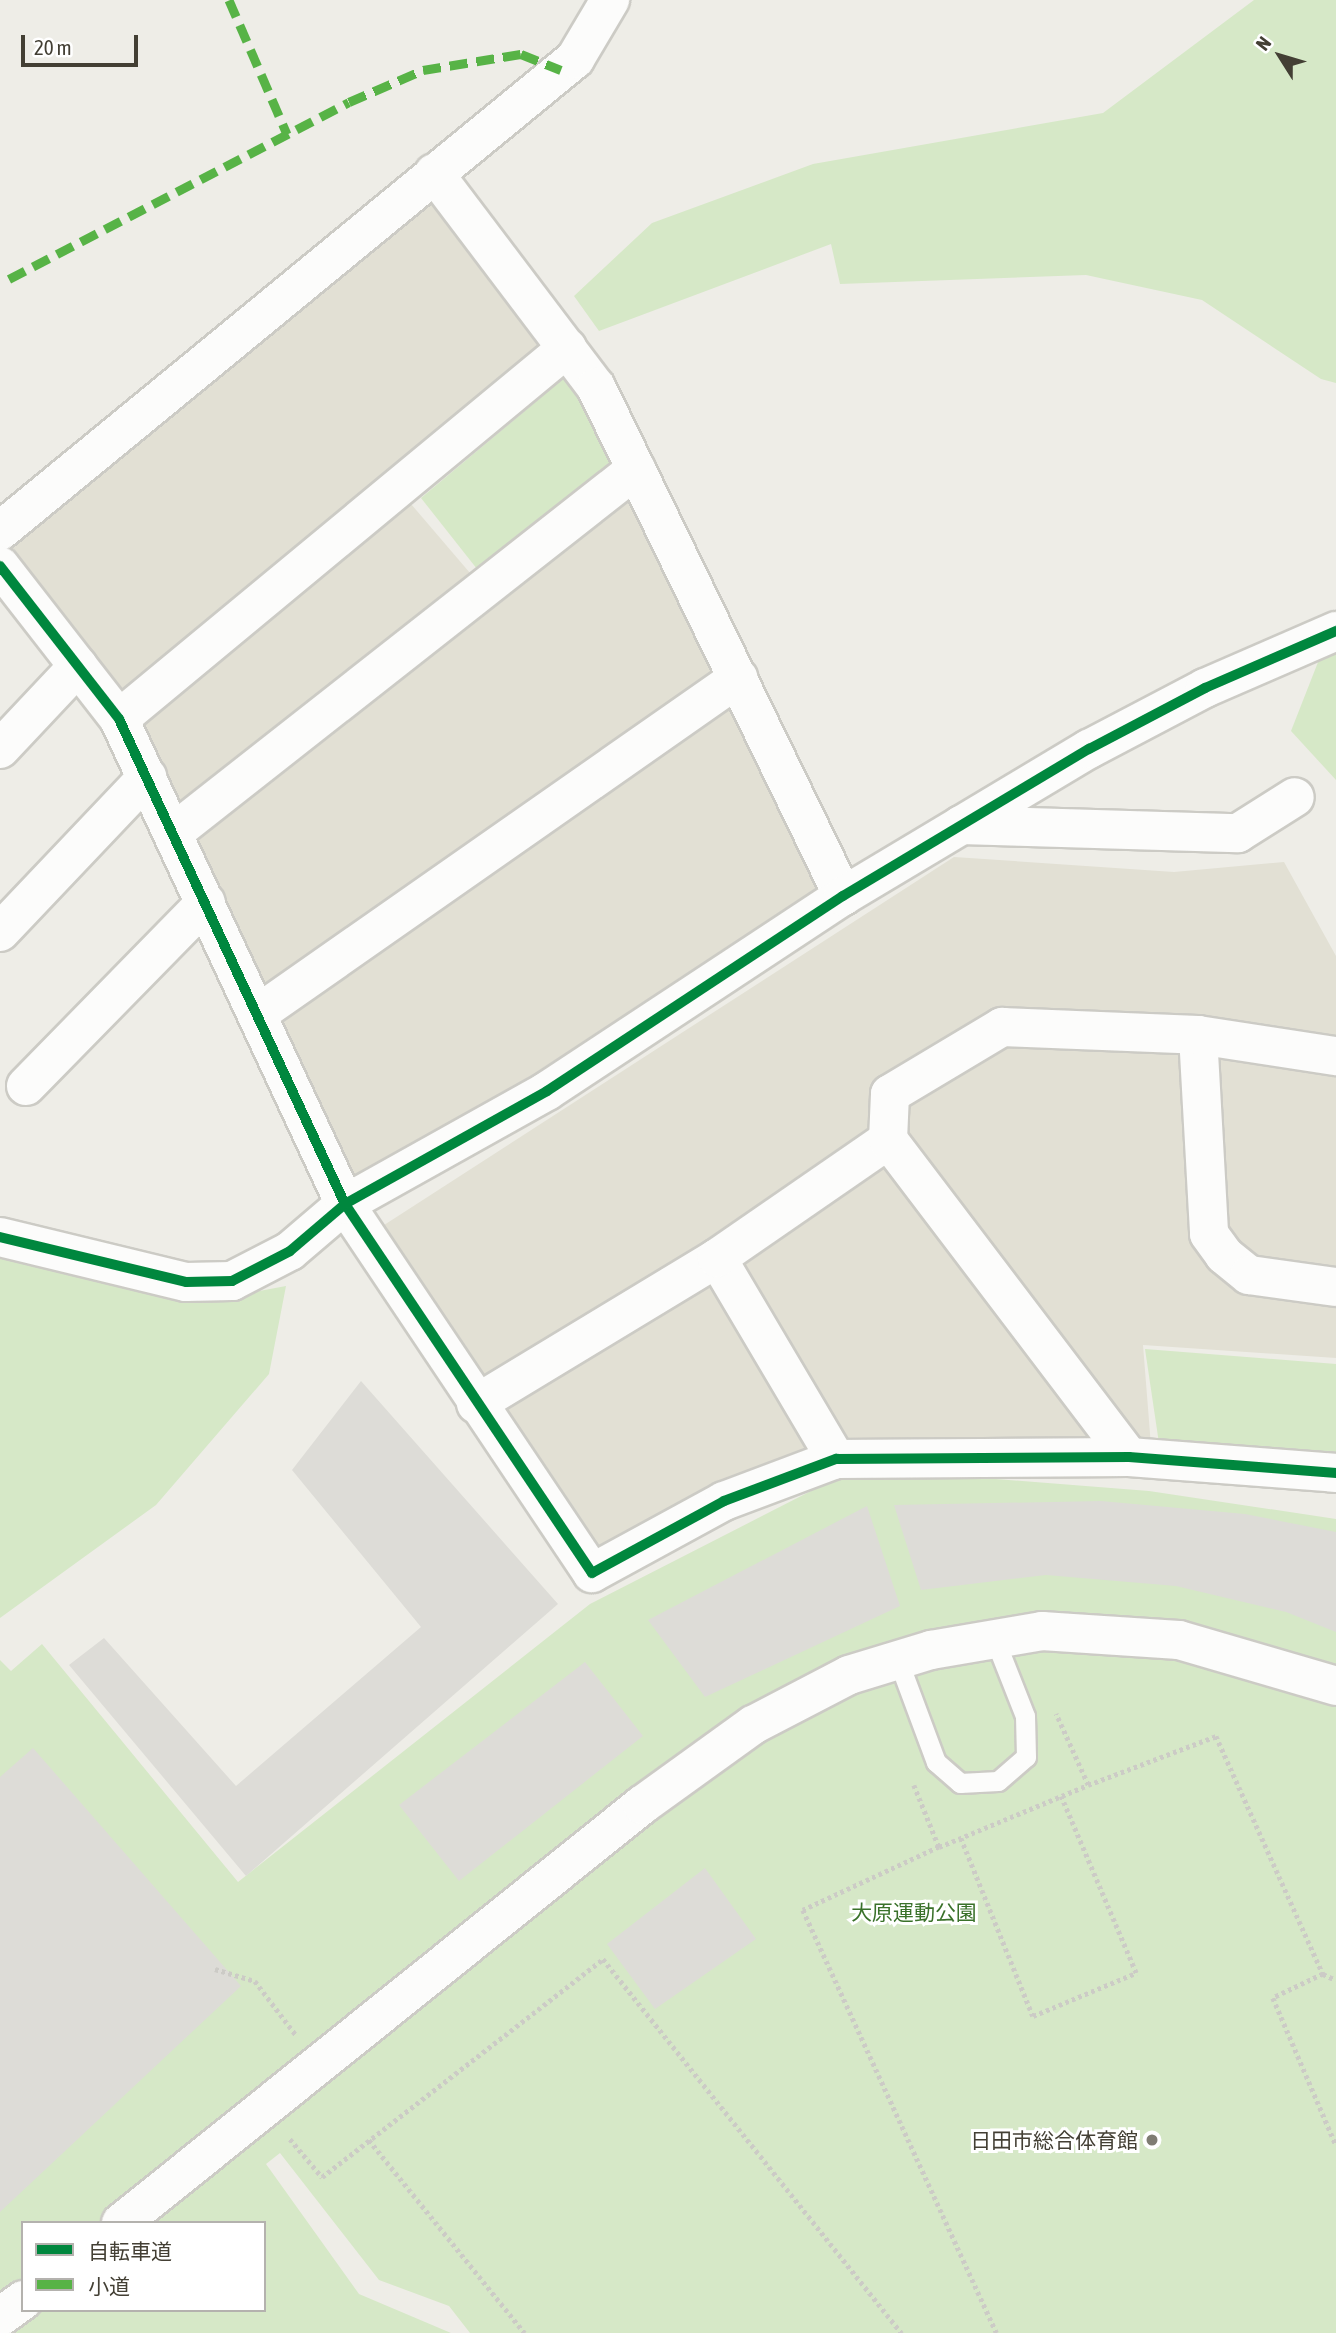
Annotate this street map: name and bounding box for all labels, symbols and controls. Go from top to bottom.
scale bar [24,21,142,65]
north arrow [1245,21,1315,91]
text: N [1251,32,1275,54]
text: 20 m [34,35,72,59]
park label: 大原運動公園 [851,1899,977,1925]
place label: 日田市総合体育館 [970,2127,1138,2153]
marker: 日田市総合体育館 [1144,2132,1160,2148]
legend [21,2221,266,2312]
text: 自転車道 [88,2239,172,2263]
text: 小道 [88,2274,130,2298]

